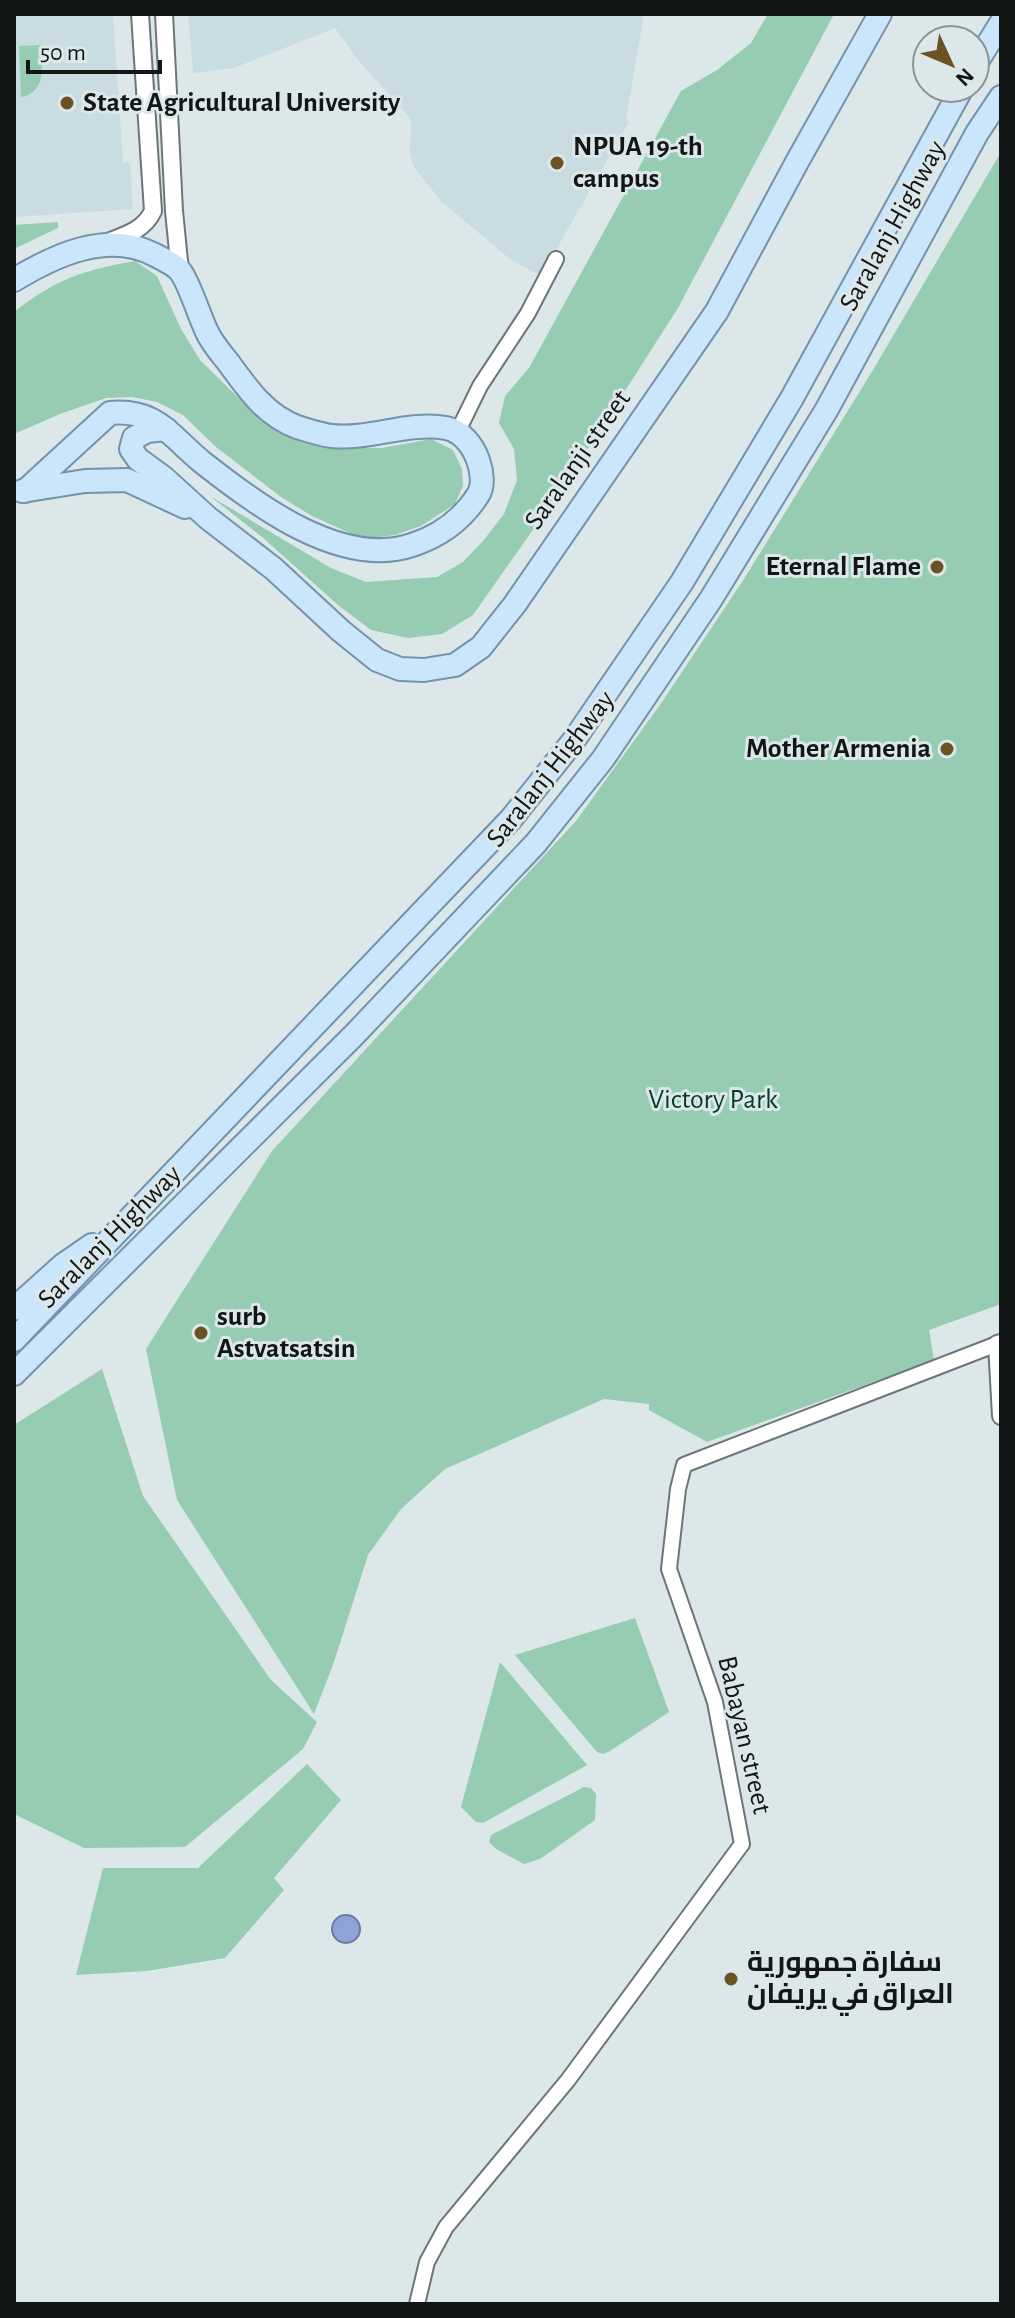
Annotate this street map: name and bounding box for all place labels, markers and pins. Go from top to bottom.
place label: State Agricultural University [83,89,401,117]
marker: State Agricultural University [58,94,76,112]
place label: NPUA 19-th campus [573,133,703,193]
marker: NPUA 19-th campus [548,154,566,172]
place label: Eternal Flame [766,553,921,581]
marker: Eternal Flame [928,558,946,576]
place label: Mother Armenia [746,735,931,763]
marker: Mother Armenia [938,740,956,758]
place label: surb Astvatsatsin [217,1303,356,1363]
marker: surb Astvatsatsin [192,1324,210,1342]
place label: سفارة جمهورية العراق في يريفان [747,1949,954,2016]
marker: سفارة جمهورية العراق في يريفان [722,1970,740,1988]

